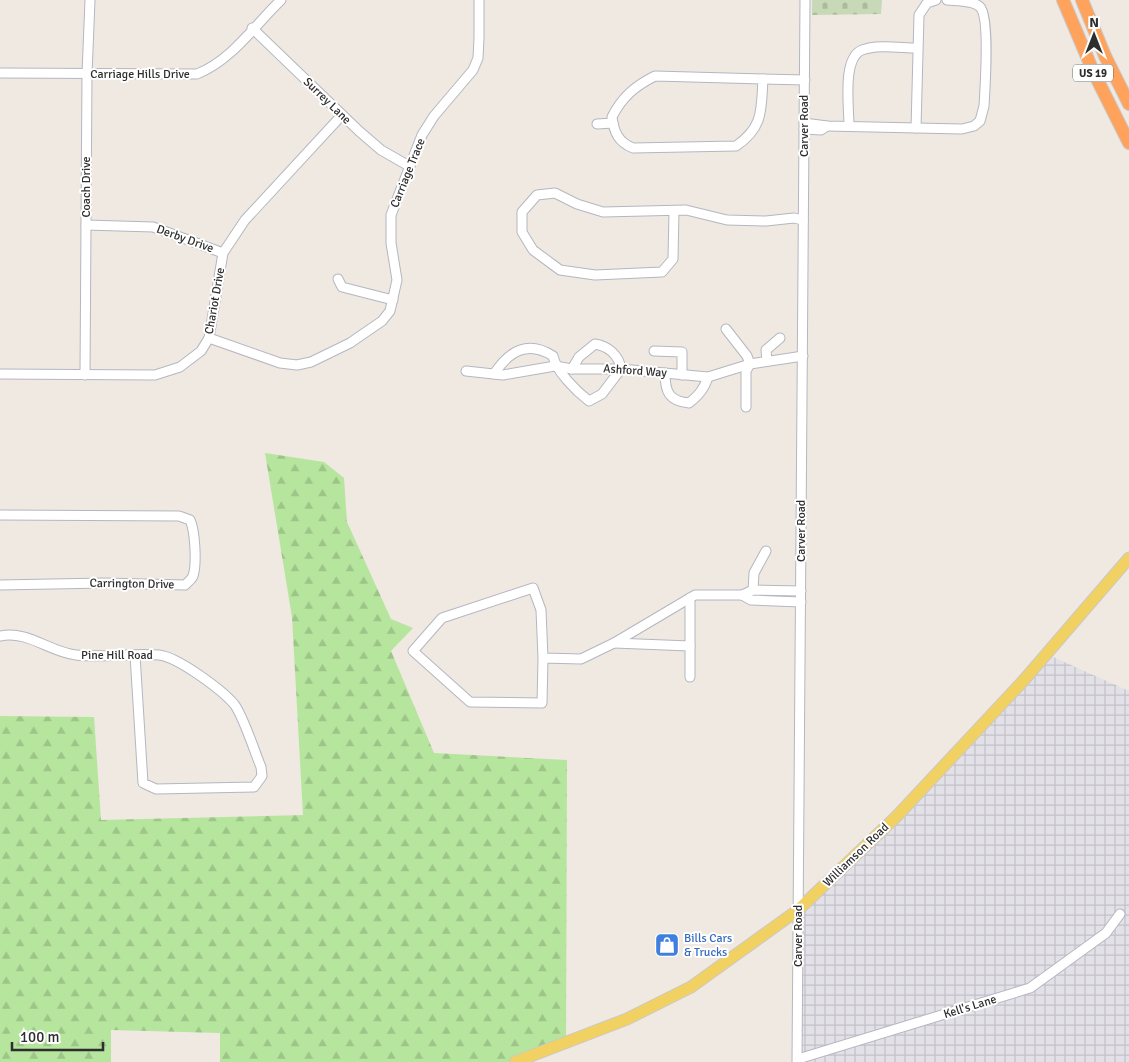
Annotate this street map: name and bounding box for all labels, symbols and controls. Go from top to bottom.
north arrow [1069,10,1119,60]
text: N [1089,14,1099,31]
road number: US 19 [1073,64,1113,82]
street label: Carriage Hills Drive [90,67,190,82]
street label: Surrey Lane [300,75,354,127]
street label: Carver Road [797,95,812,157]
street label: Carriage Trace [387,136,429,210]
street label: Coach Drive [79,156,94,218]
street label: Derby Drive [154,222,216,256]
street label: Chariot Drive [202,266,228,336]
street label: Ashford Way [603,361,668,381]
street label: Carver Road [794,500,809,562]
street label: Carrington Drive [89,576,175,592]
street label: Pine Hill Road [81,648,153,663]
street label: Williamson Road [820,820,892,890]
street label: Carver Road [791,905,806,967]
place label: Bills Cars & Trucks [684,931,732,960]
shop icon: Bills Cars & Trucks [654,932,680,958]
street label: Kell's Lane [942,992,998,1022]
scale bar [12,1020,104,1052]
text: 100 m [20,1028,60,1046]

